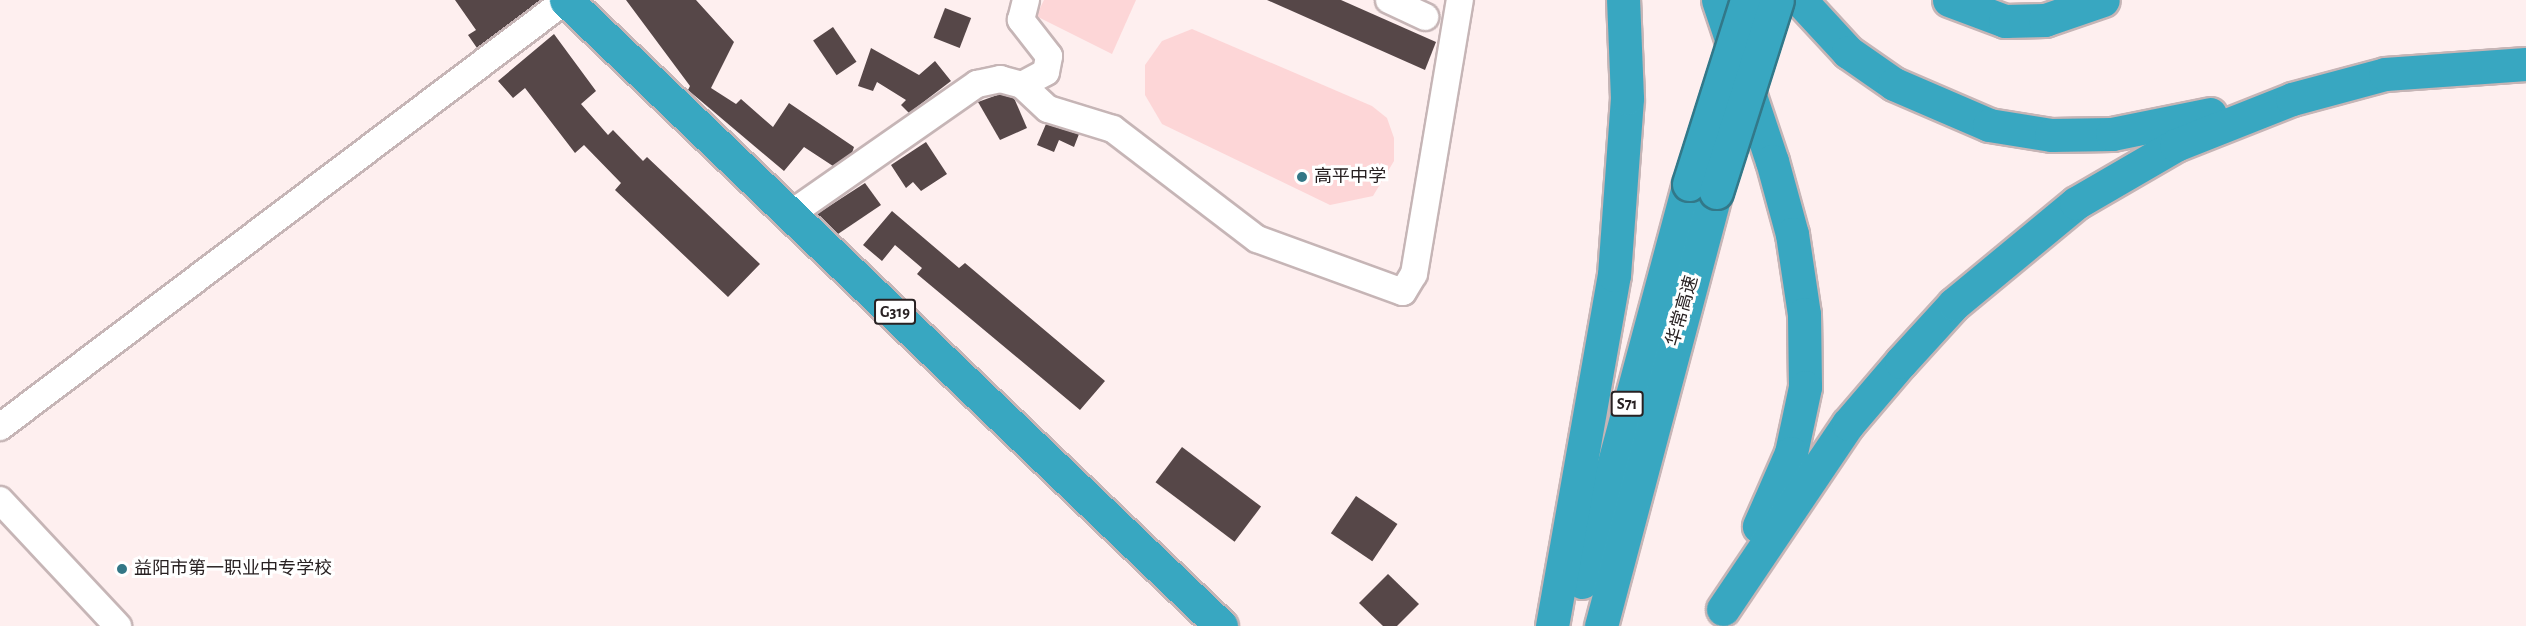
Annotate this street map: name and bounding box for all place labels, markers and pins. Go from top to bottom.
place label: 高平中学 [1314,166,1386,188]
marker: 高平中学 [1295,170,1309,184]
place label: 益阳市第一职业中专学校 [134,558,332,580]
marker: 益阳市第一职业中专学校 [115,562,129,576]

